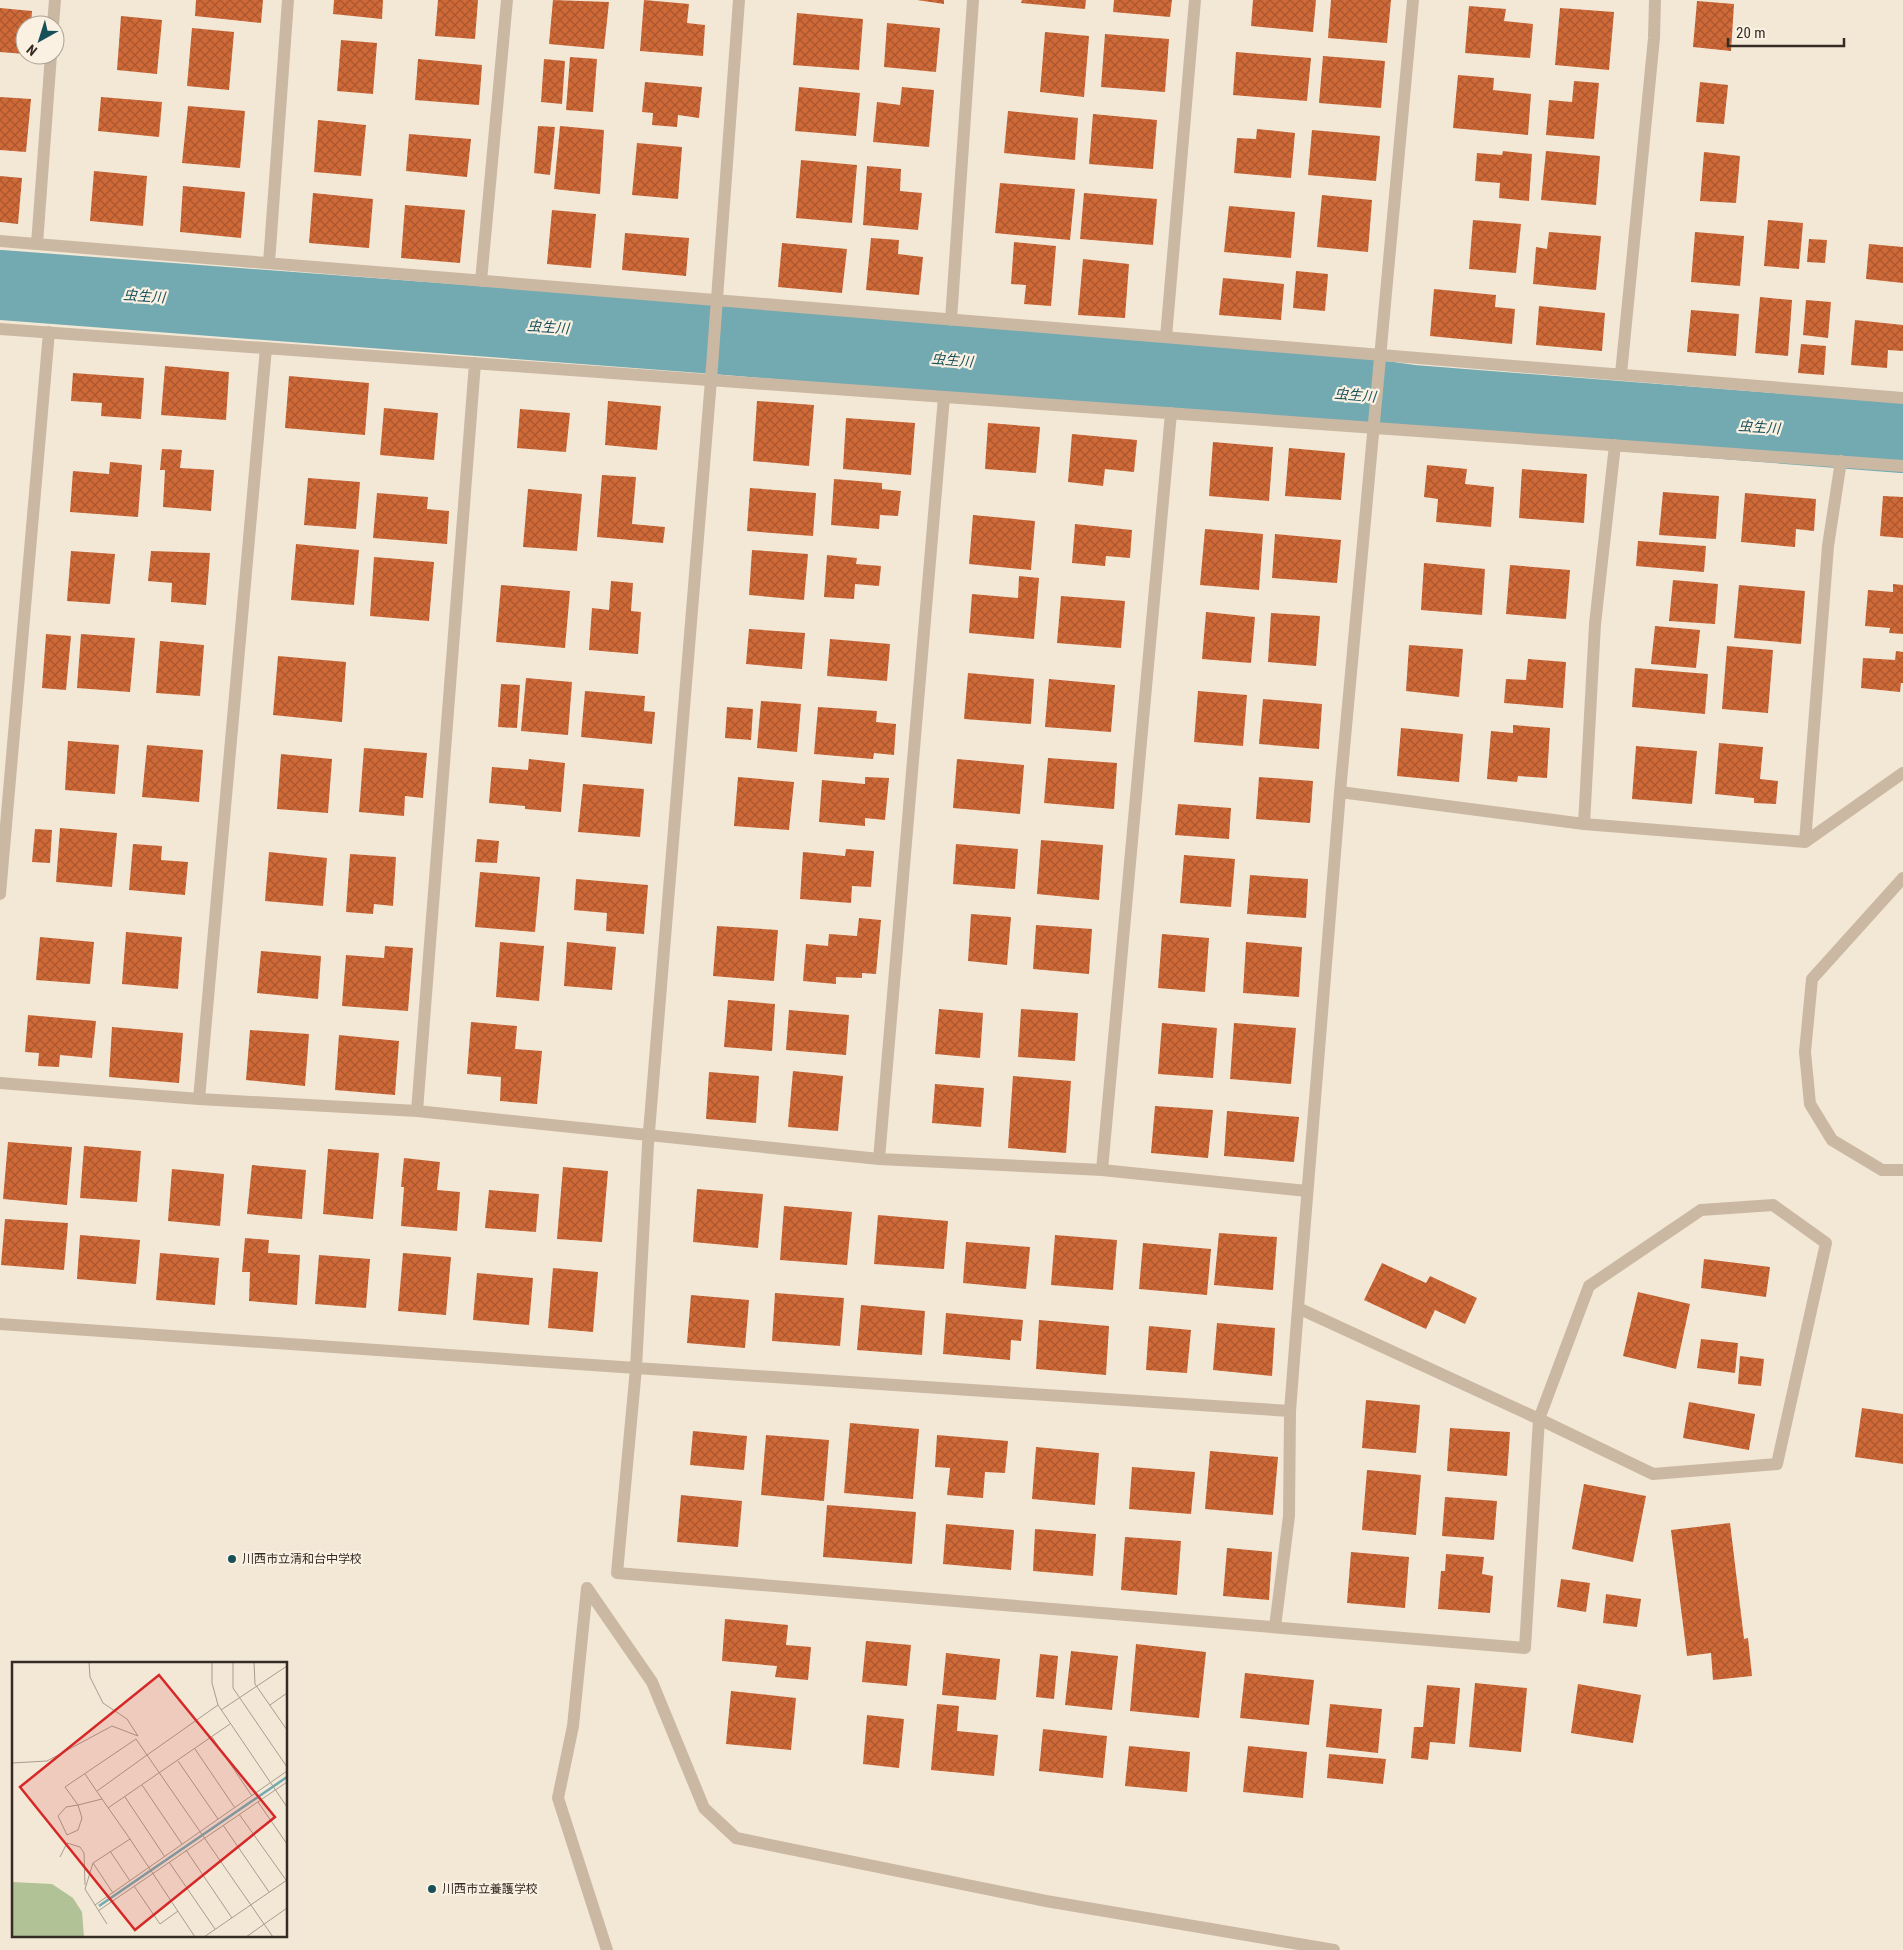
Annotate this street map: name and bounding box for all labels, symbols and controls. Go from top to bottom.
north arrow [15,15,65,65]
scale bar [1728,15,1844,47]
text: 20 m [1736,24,1766,42]
text: N [23,41,40,59]
water label: 虫生川 [122,287,168,306]
water label: 虫生川 [526,318,572,337]
water label: 虫生川 [930,350,976,370]
water label: 虫生川 [1333,385,1379,405]
water label: 虫生川 [1737,418,1783,437]
place label: 川西市立清和台中学校 [242,1552,362,1566]
marker: 川西市立清和台中学校 [226,1553,238,1565]
inset map [12,1662,288,1938]
place label: 川西市立養護学校 [442,1882,538,1896]
marker: 川西市立養護学校 [426,1883,438,1895]

